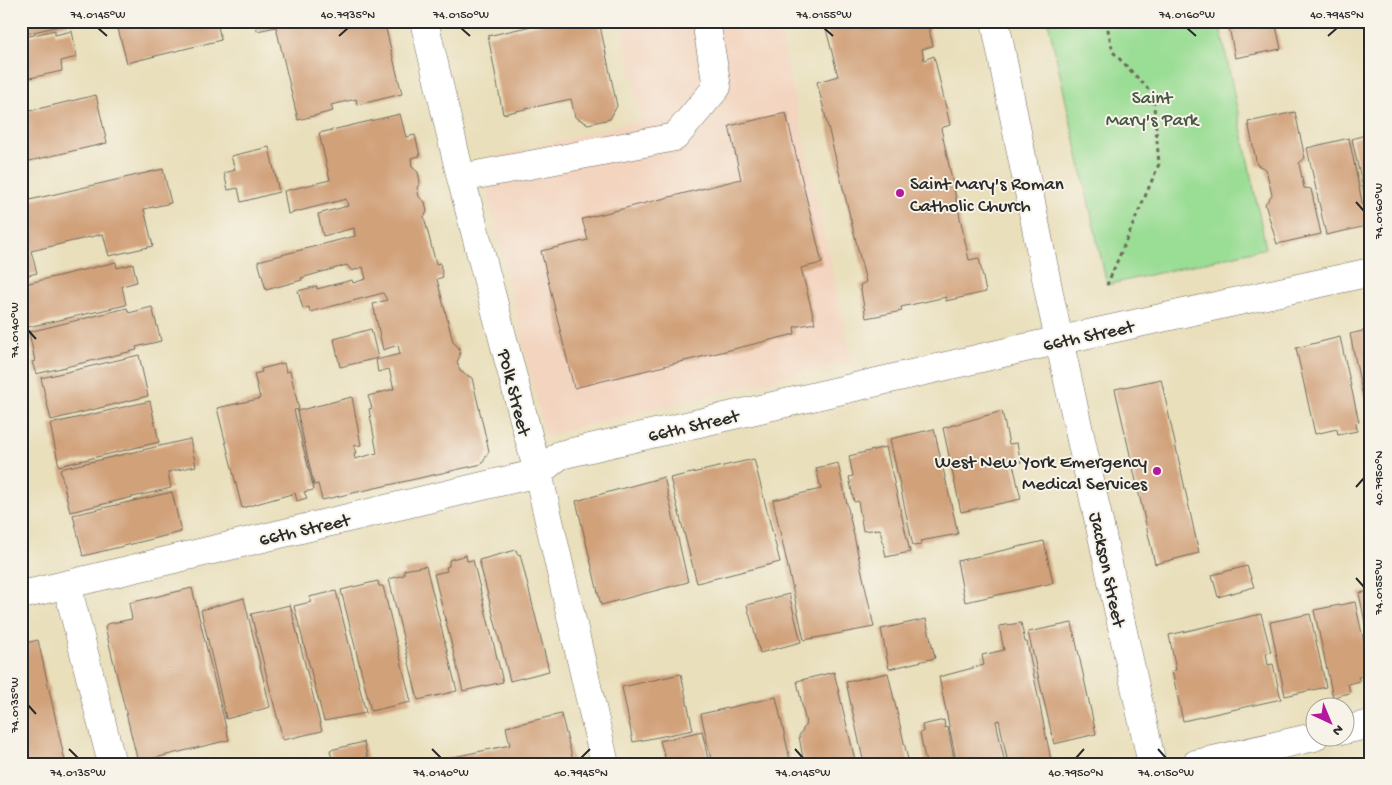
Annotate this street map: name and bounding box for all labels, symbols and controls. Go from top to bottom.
text: 74.0145°W [70,9,125,23]
text: 40.7935°N [321,9,375,23]
text: 74.0150°W [432,9,489,23]
text: 74.0155°W [795,9,852,23]
text: 74.0160°W [1158,9,1215,23]
text: 40.7945°N [1310,9,1364,23]
park label: Saint Mary's Park [1106,88,1200,133]
place label: Saint Mary's Roman Catholic Church [910,174,1064,219]
text: 74.0160°W [1373,183,1387,240]
marker: Saint Mary's Roman Catholic Church [894,187,906,199]
text: 74.0140°W [9,302,23,359]
street label: 66th Street [1041,316,1138,358]
street label: Polk Street [491,346,535,441]
street label: 66th Street [646,405,744,449]
text: 40.7950°N [1373,450,1387,505]
place label: West New York Emergency Medical Services [935,452,1148,497]
marker: West New York Emergency Medical Services [1151,465,1163,477]
street label: 66th Street [257,509,355,553]
street label: Jackson Street [1082,510,1129,631]
text: 74.0155°W [1373,559,1387,616]
text: 74.0135°W [9,677,23,734]
north arrow [1304,698,1354,748]
text: N [1328,720,1346,739]
text: 74.0135°W [49,767,106,781]
text: 74.0140°W [412,767,469,781]
text: 40.7945°N [554,767,608,781]
text: 74.0145°W [775,767,830,781]
text: 40.7950°N [1049,767,1104,781]
text: 74.0150°W [1137,767,1194,781]

